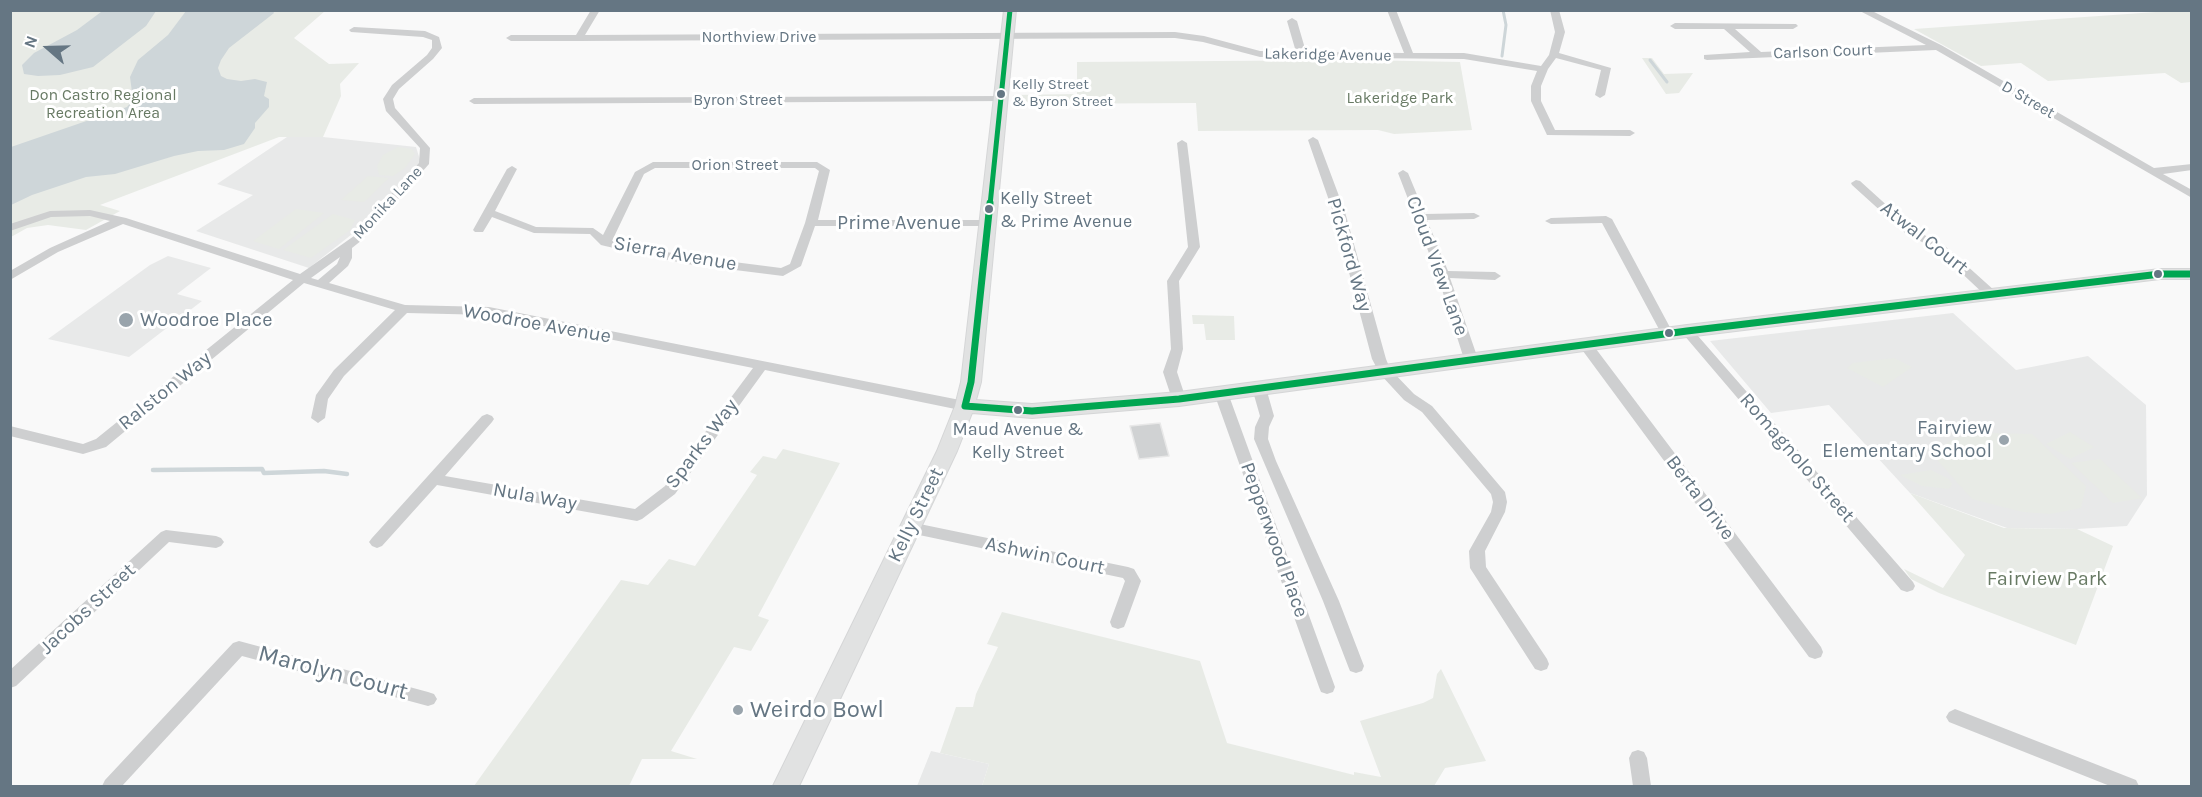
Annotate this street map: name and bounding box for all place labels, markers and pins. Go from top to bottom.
place label: Kelly Street & Byron Street [1012,76,1113,111]
marker: Kelly Street & Byron Street [995,88,1007,100]
place label: Kelly Street & Prime Avenue [1000,188,1132,230]
marker: Kelly Street & Prime Avenue [983,203,995,215]
unlabelled marker [2152,268,2164,280]
place label: Woodroe Place [140,308,272,332]
marker: Woodroe Place [117,311,135,329]
unlabelled marker [1663,327,1675,339]
marker: Maud Avenue & Kelly Street [1012,404,1024,416]
place label: Fairview Elementary School [1822,416,1992,463]
place label: Maud Avenue & Kelly Street [953,419,1083,462]
marker: Fairview Elementary School [1997,433,2011,447]
place label: Weirdo Bowl [750,696,884,724]
marker: Weirdo Bowl [731,703,745,717]

